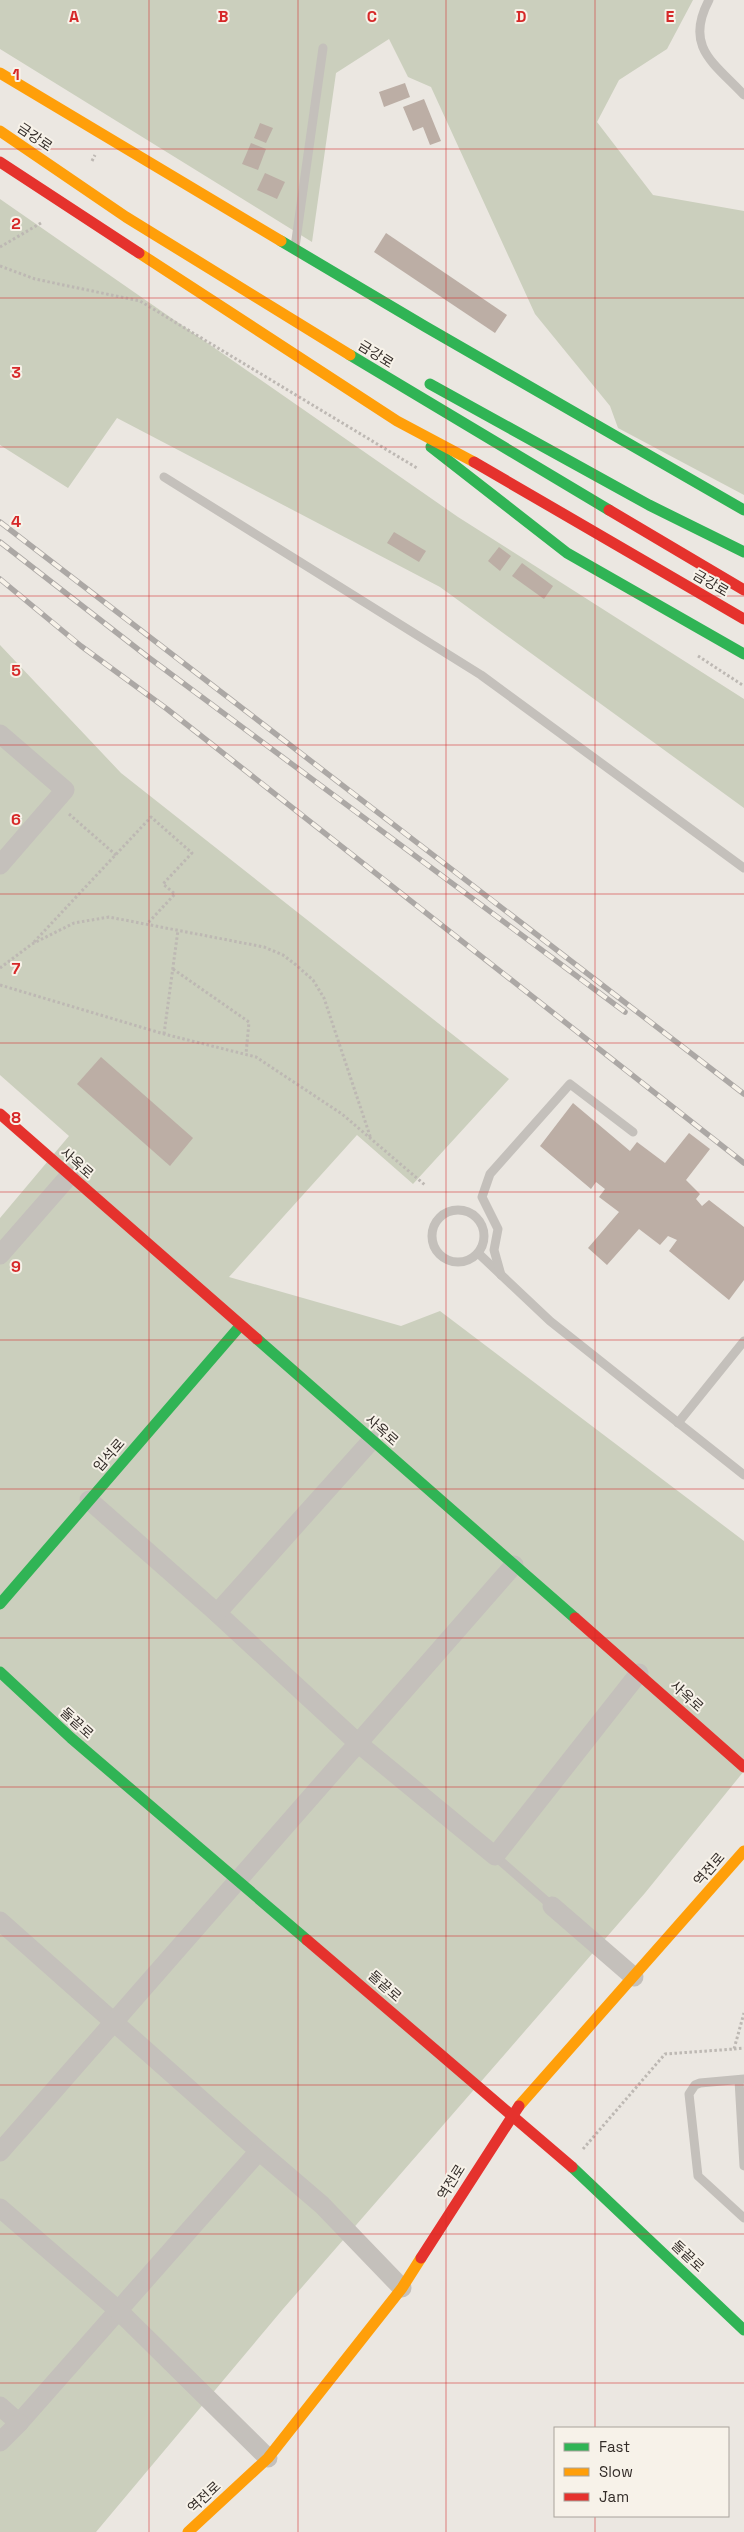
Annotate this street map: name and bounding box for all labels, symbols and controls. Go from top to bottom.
text: A [69,6,79,27]
text: B [218,6,228,27]
text: C [367,6,377,27]
text: D [516,6,526,27]
text: E [666,6,675,27]
text: 1 [12,64,20,85]
street label: 금강로 [14,119,56,155]
text: 2 [11,213,21,234]
street label: 금강로 [355,336,397,372]
text: 3 [11,362,21,383]
text: 4 [11,511,21,532]
street label: 금강로 [690,566,732,601]
text: 5 [11,660,21,681]
text: 6 [11,809,21,830]
text: 7 [12,958,21,979]
text: 8 [11,1107,21,1128]
street label: 사옥로 [57,1144,98,1183]
text: 9 [11,1256,21,1277]
street label: 사옥로 [362,1411,403,1450]
street label: 입석로 [90,1434,129,1475]
street label: 사옥로 [667,1676,707,1716]
street label: 돌끝로 [57,1703,97,1743]
street label: 역전로 [690,1848,729,1889]
street label: 돌끝로 [365,1967,406,2006]
street label: 역전로 [433,2161,469,2203]
street label: 돌끝로 [668,2236,708,2276]
legend [554,2427,729,2517]
text: Fast [599,2437,630,2456]
text: Slow [599,2462,633,2481]
street label: 역전로 [184,2477,224,2517]
text: Jam [599,2487,629,2506]

